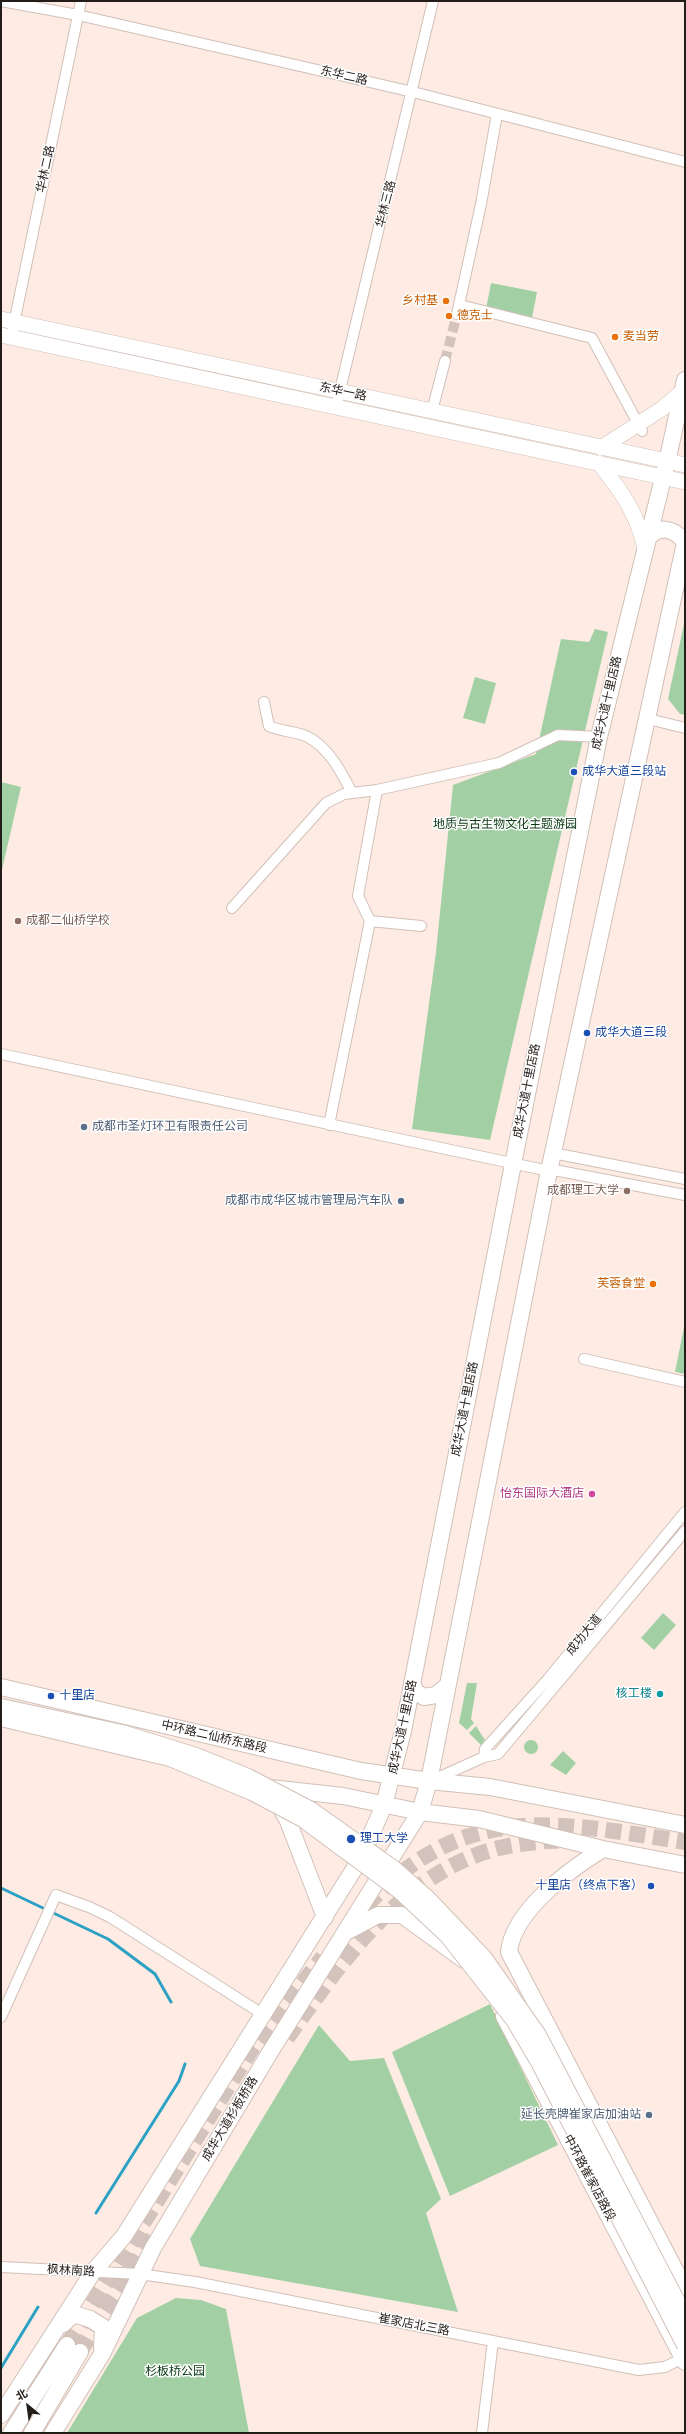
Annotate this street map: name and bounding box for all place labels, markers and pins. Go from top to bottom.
place label: 乡村基 [402,294,438,308]
marker: 乡村基 [441,296,451,306]
place label: 德克士 [457,309,493,323]
marker: 德克士 [444,311,454,321]
place label: 麦当劳 [623,330,659,344]
marker: 麦当劳 [610,332,620,342]
place label: 成华大道三段站 [582,765,666,779]
marker: 成华大道三段站 [569,767,579,777]
place label: 成都二仙桥学校 [26,914,110,928]
marker: 成都二仙桥学校 [13,916,23,926]
place label: 成华大道三段 [595,1026,667,1040]
marker: 成华大道三段 [582,1028,592,1038]
place label: 成都市圣灯环卫有限责任公司 [92,1120,248,1134]
marker: 成都市圣灯环卫有限责任公司 [79,1122,89,1132]
place label: 成都理工大学 [547,1184,619,1198]
marker: 成都理工大学 [622,1186,632,1196]
place label: 成都市成华区城市管理局汽车队 [225,1194,393,1208]
marker: 成都市成华区城市管理局汽车队 [396,1196,406,1206]
place label: 芙蓉食堂 [597,1277,645,1291]
marker: 芙蓉食堂 [648,1279,658,1289]
place label: 怡东国际大酒店 [500,1487,584,1501]
marker: 怡东国际大酒店 [587,1489,597,1499]
place label: 核工楼 [616,1687,652,1701]
place label: 十里店 [59,1689,95,1703]
marker: 核工楼 [655,1689,665,1699]
marker: 十里店 [46,1691,56,1701]
place label: 理工大学 [360,1832,408,1846]
marker: 理工大学 [345,1833,357,1845]
place label: 十里店（终点下客） [535,1879,643,1893]
marker: 十里店（终点下客） [646,1881,656,1891]
place label: 延长壳牌崔家店加油站 [521,2108,641,2122]
marker: 延长壳牌崔家店加油站 [644,2110,654,2120]

